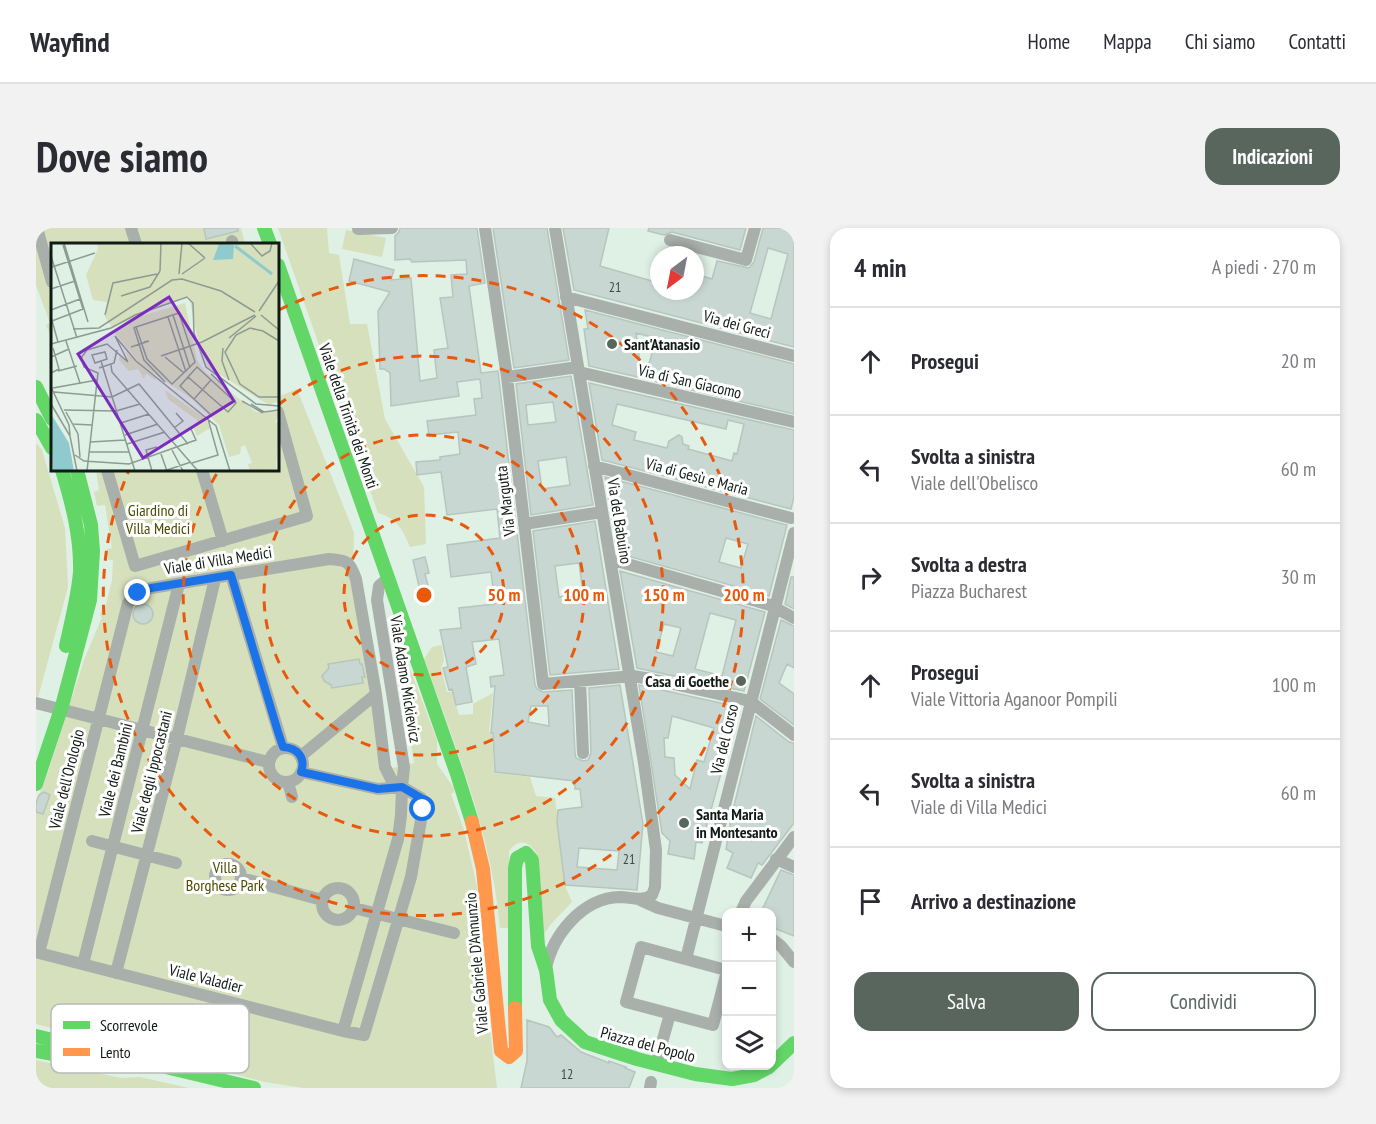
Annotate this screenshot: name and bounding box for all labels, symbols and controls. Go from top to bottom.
text: Wayfind [30,23,110,60]
text: Home [1028,28,1070,55]
text: Mappa [1103,28,1152,55]
text: Chi siamo [1185,28,1255,55]
text: Contatti [1288,28,1346,55]
button: Indicazioni [1205,128,1340,185]
text: Dove siamo [36,129,208,184]
inset map [51,243,279,471]
north arrow [650,246,704,300]
text: 4 min [854,251,907,284]
text: A piedi · 270 m [1212,254,1316,280]
house number: 21 [609,278,621,296]
street label: Via dei Greci [700,305,773,343]
place label: Sant'Atanasio [624,334,700,354]
marker: Sant'Atanasio [605,337,619,351]
street label: Viale della Trinità dei Monti [314,340,383,491]
icon: ahead [854,345,887,378]
text: Prosegui [911,347,979,375]
text: 20 m [1281,348,1316,374]
street label: Via di San Giacomo [635,359,744,403]
text: Svolta a sinistra [911,442,1035,470]
street label: Via di Gesù e Maria [642,452,751,499]
icon: left [854,453,887,486]
text: 60 m [1281,456,1316,482]
street label: Via Margutta [491,465,519,538]
text: Viale dell'Obelisco [911,470,1038,496]
street label: Via del Babuino [603,476,637,565]
park label: Giardino di Villa Medici [125,500,190,538]
street label: Viale di Villa Medici [162,542,273,579]
text: Svolta a destra [911,550,1027,578]
icon: right [854,561,887,594]
text: 30 m [1281,564,1316,590]
text: Piazza Bucharest [911,578,1027,604]
route end [124,579,150,605]
text: 50 m [488,583,520,606]
text: 100 m [563,583,605,606]
text: 150 m [643,583,685,606]
text: 200 m [723,583,765,606]
centre of rings [414,585,434,605]
street label: Viale Adamo Mickievicz [386,613,426,744]
text: Prosegui [911,658,979,686]
icon: ahead [854,669,887,702]
place label: Casa di Goethe [645,671,729,691]
text: 100 m [1272,672,1316,698]
marker: Casa di Goethe [734,674,748,688]
text: Viale Vittoria Aganoor Pompili [911,686,1118,712]
street label: Via del Corso [705,702,742,777]
street label: Viale degli Ippocastani [126,709,176,836]
street label: Viale dei Bambini [93,721,136,820]
street label: Viale dell'Orologio [44,727,88,832]
text: Svolta a sinistra [911,766,1035,794]
icon: left [854,777,887,810]
text: 60 m [1281,780,1316,806]
text: Viale di Villa Medici [911,794,1047,820]
route start [409,795,435,821]
place label: Santa Maria in Montesanto [696,804,778,842]
marker: Santa Maria in Montesanto [677,816,691,830]
house number: 21 [623,850,635,868]
park label: Villa Borghese Park [186,857,265,895]
icon: arrive [854,885,887,918]
text: Arrivo a destinazione [911,887,1076,915]
street label: Viale Gabriele D'Annunzio [460,892,492,1035]
map controls [722,908,776,1070]
button: + [722,908,776,962]
street label: Viale Valadier [166,959,246,997]
button: − [722,962,776,1016]
button: Salva [854,972,1079,1031]
button: Condividi [1091,972,1316,1031]
legend [51,1004,249,1073]
text: Scorrevole [100,1015,158,1035]
button: layers [722,1016,776,1070]
street label: Piazza del Popolo [598,1022,698,1066]
text: Lento [100,1042,131,1062]
house number: 12 [561,1065,573,1083]

